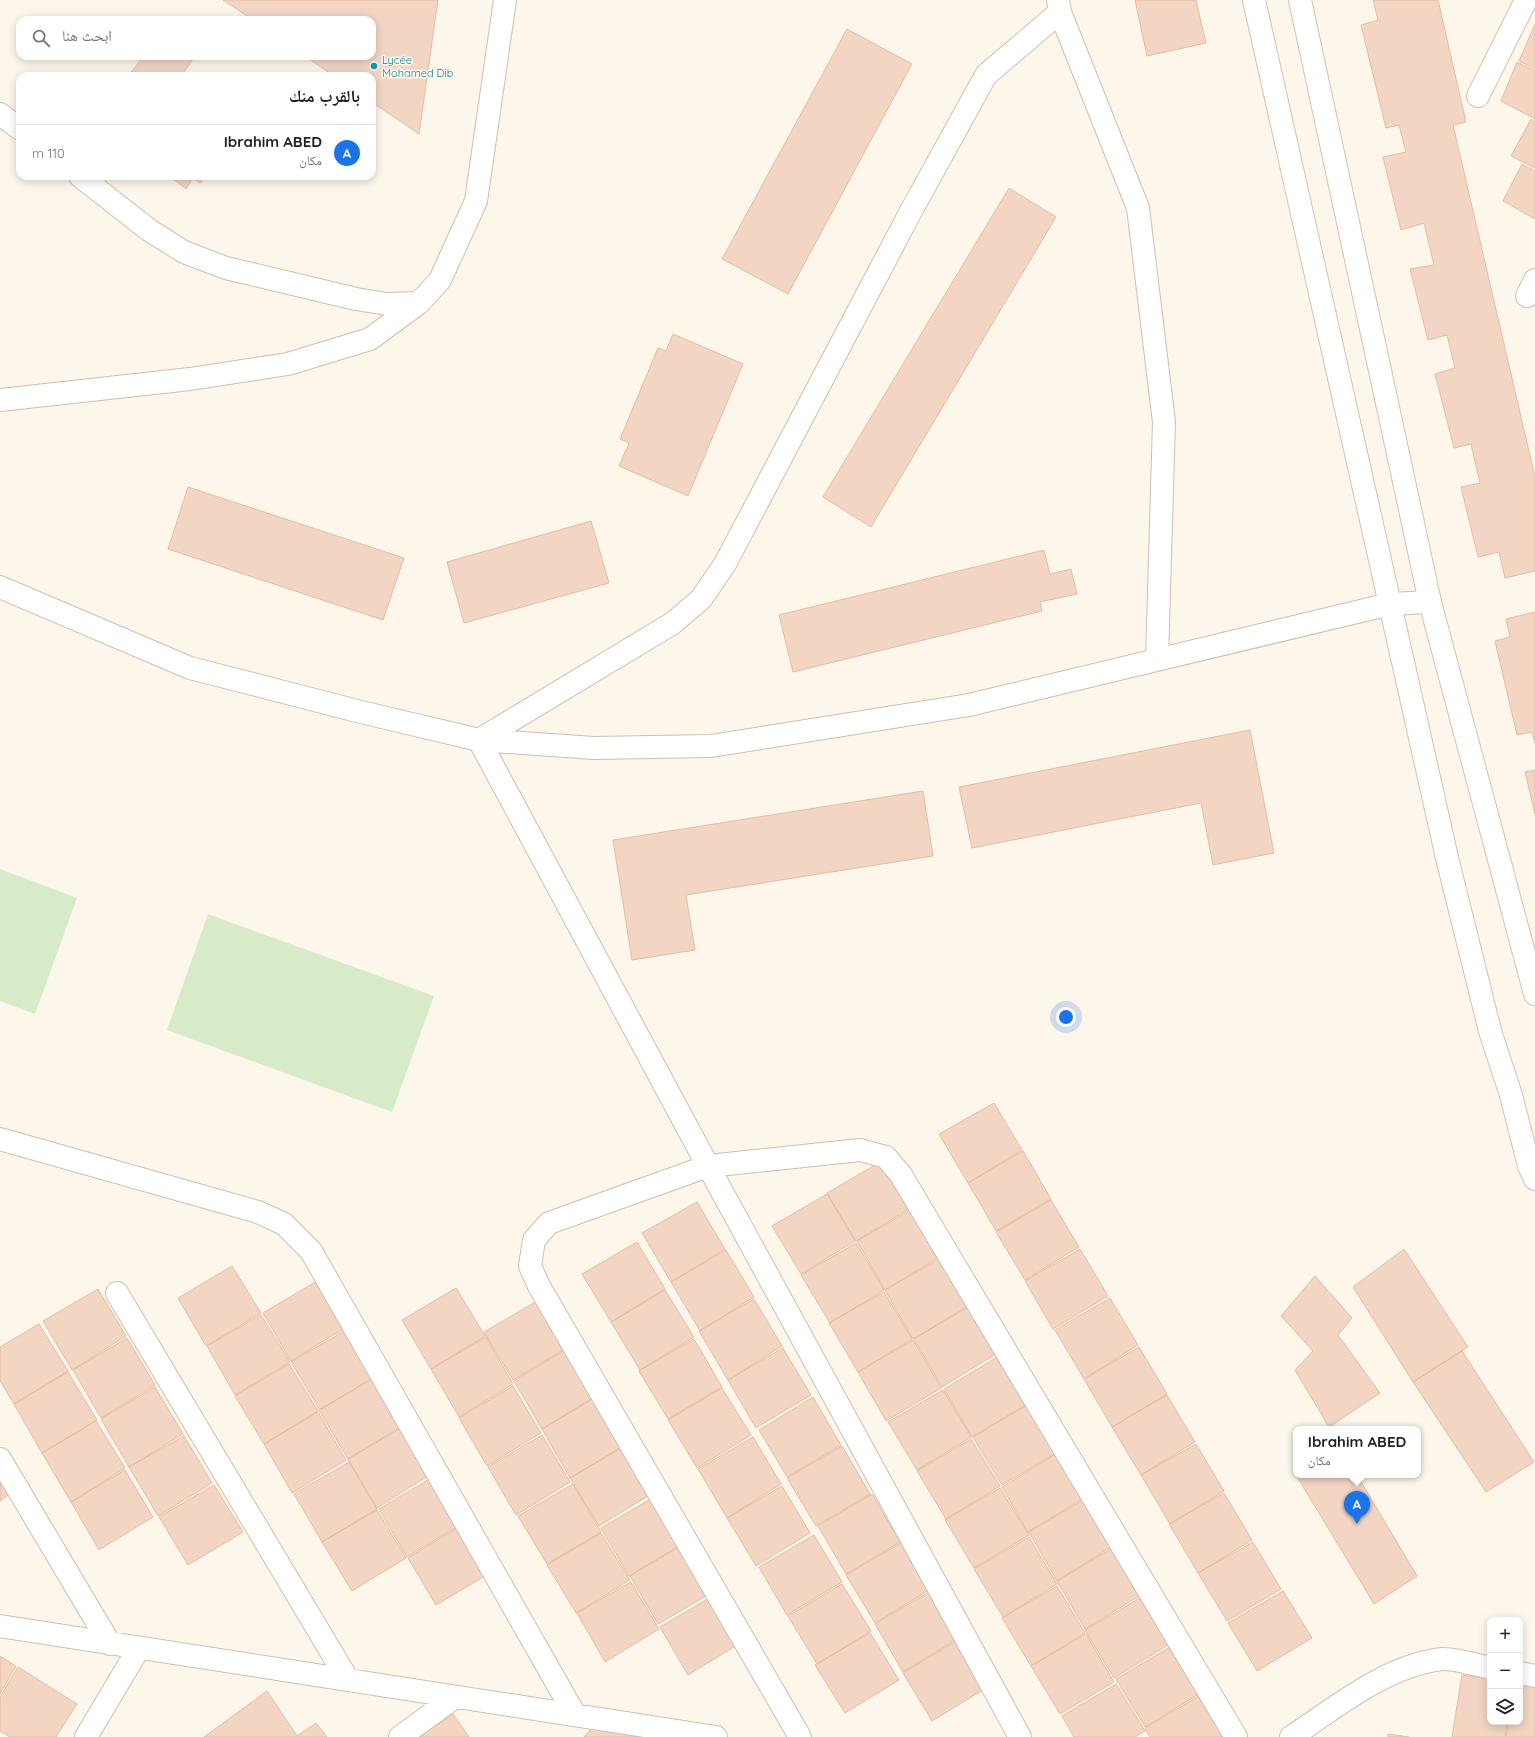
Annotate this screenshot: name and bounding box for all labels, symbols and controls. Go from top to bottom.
search box [16,16,376,60]
text: ابحث هنا [62,26,112,45]
icon: search [30,27,52,49]
place label: Lycée Mohamed Dib [382,53,454,80]
marker: Lycée Mohamed Dib [369,61,379,71]
text: بالقرب منك [289,85,360,106]
text: Ibrahim ABED [224,132,322,151]
text: 110 m [32,145,65,161]
text: A [343,145,351,161]
text: مكان [299,152,322,168]
your location [1056,1007,1076,1027]
popup [1293,1426,1421,1478]
text: Ibrahim ABED [1308,1432,1406,1451]
text: مكان [1308,1452,1331,1468]
pin: A [1344,1491,1370,1524]
map controls [1487,1617,1523,1725]
button: + [1487,1617,1523,1653]
button: − [1487,1653,1523,1689]
button: layers [1487,1689,1523,1725]

